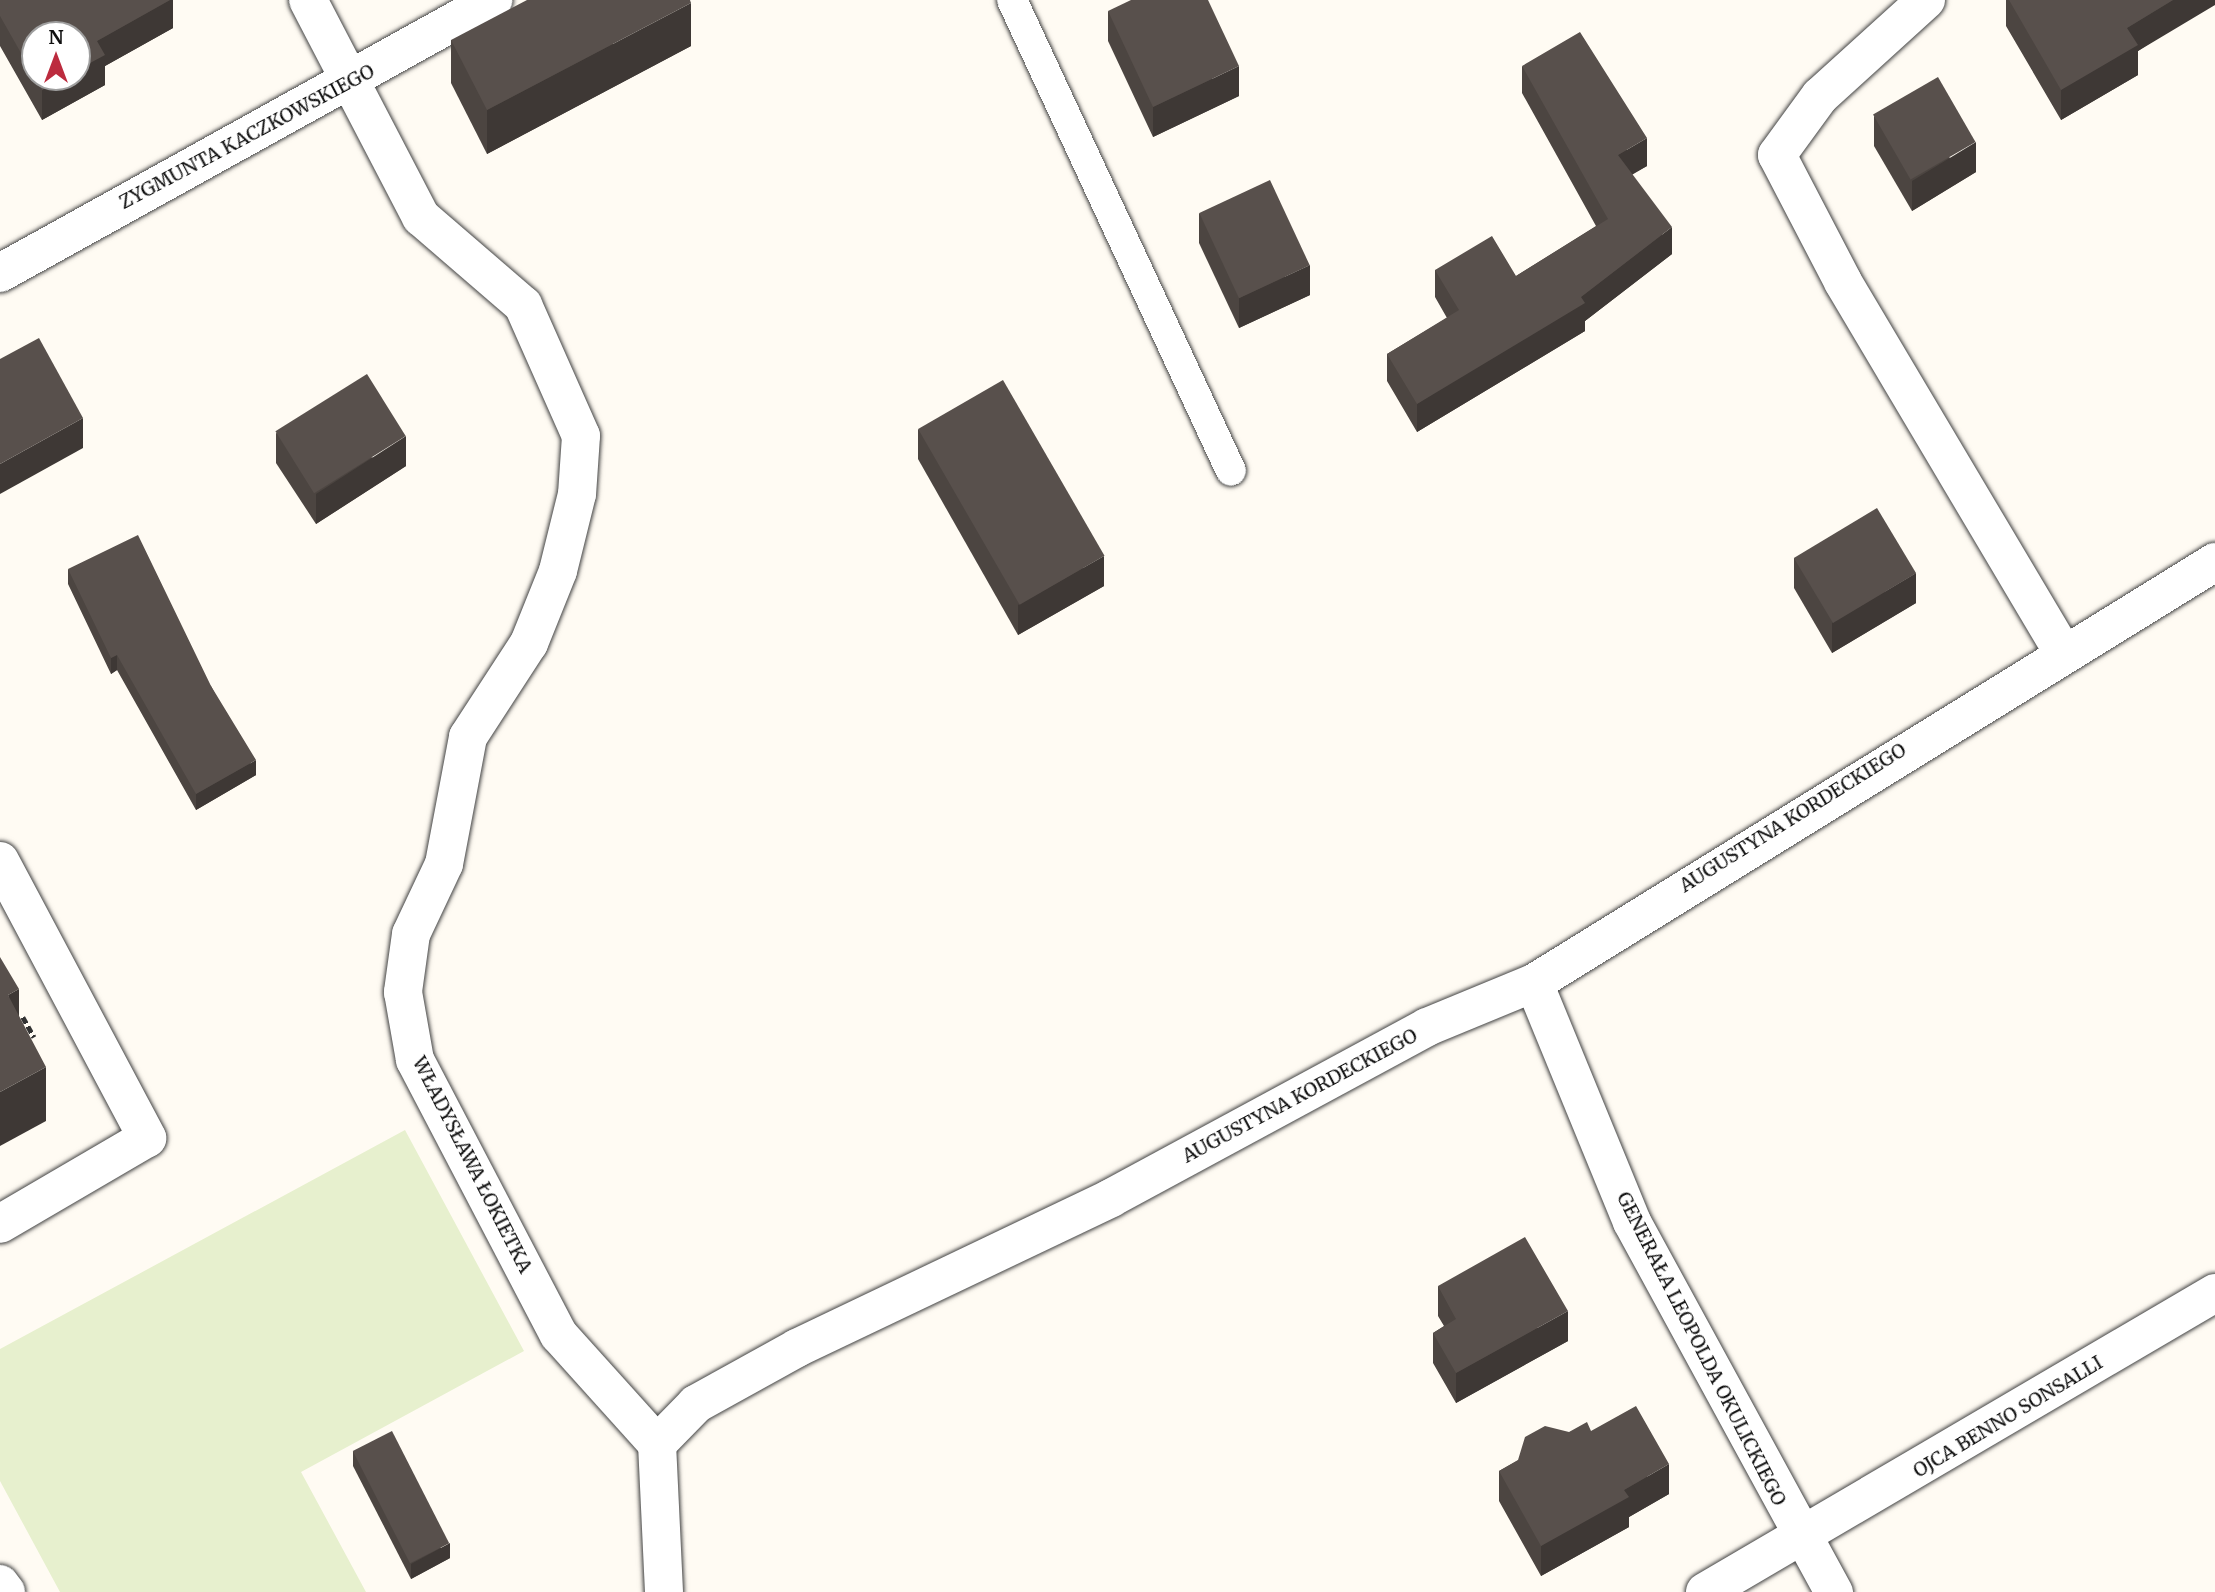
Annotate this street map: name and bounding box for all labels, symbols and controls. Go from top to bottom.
north arrow [21,21,91,91]
text: N [48,25,64,49]
street label: ZYGMUNTA KACZKOWSKIEGO [115,60,379,214]
street label: AUGUSTYNA KORDECKIEGO [1675,739,1911,897]
street label: AUGUSTYNA KORDECKIEGO [1179,1024,1421,1168]
street label: WŁADYSŁAWA ŁOKIETKA [407,1053,537,1277]
street label: GENERAŁA LEOPOLDA OKULICKIEGO [1612,1188,1790,1510]
street label: OJCA BENNO SONSALLI [1909,1351,2107,1483]

